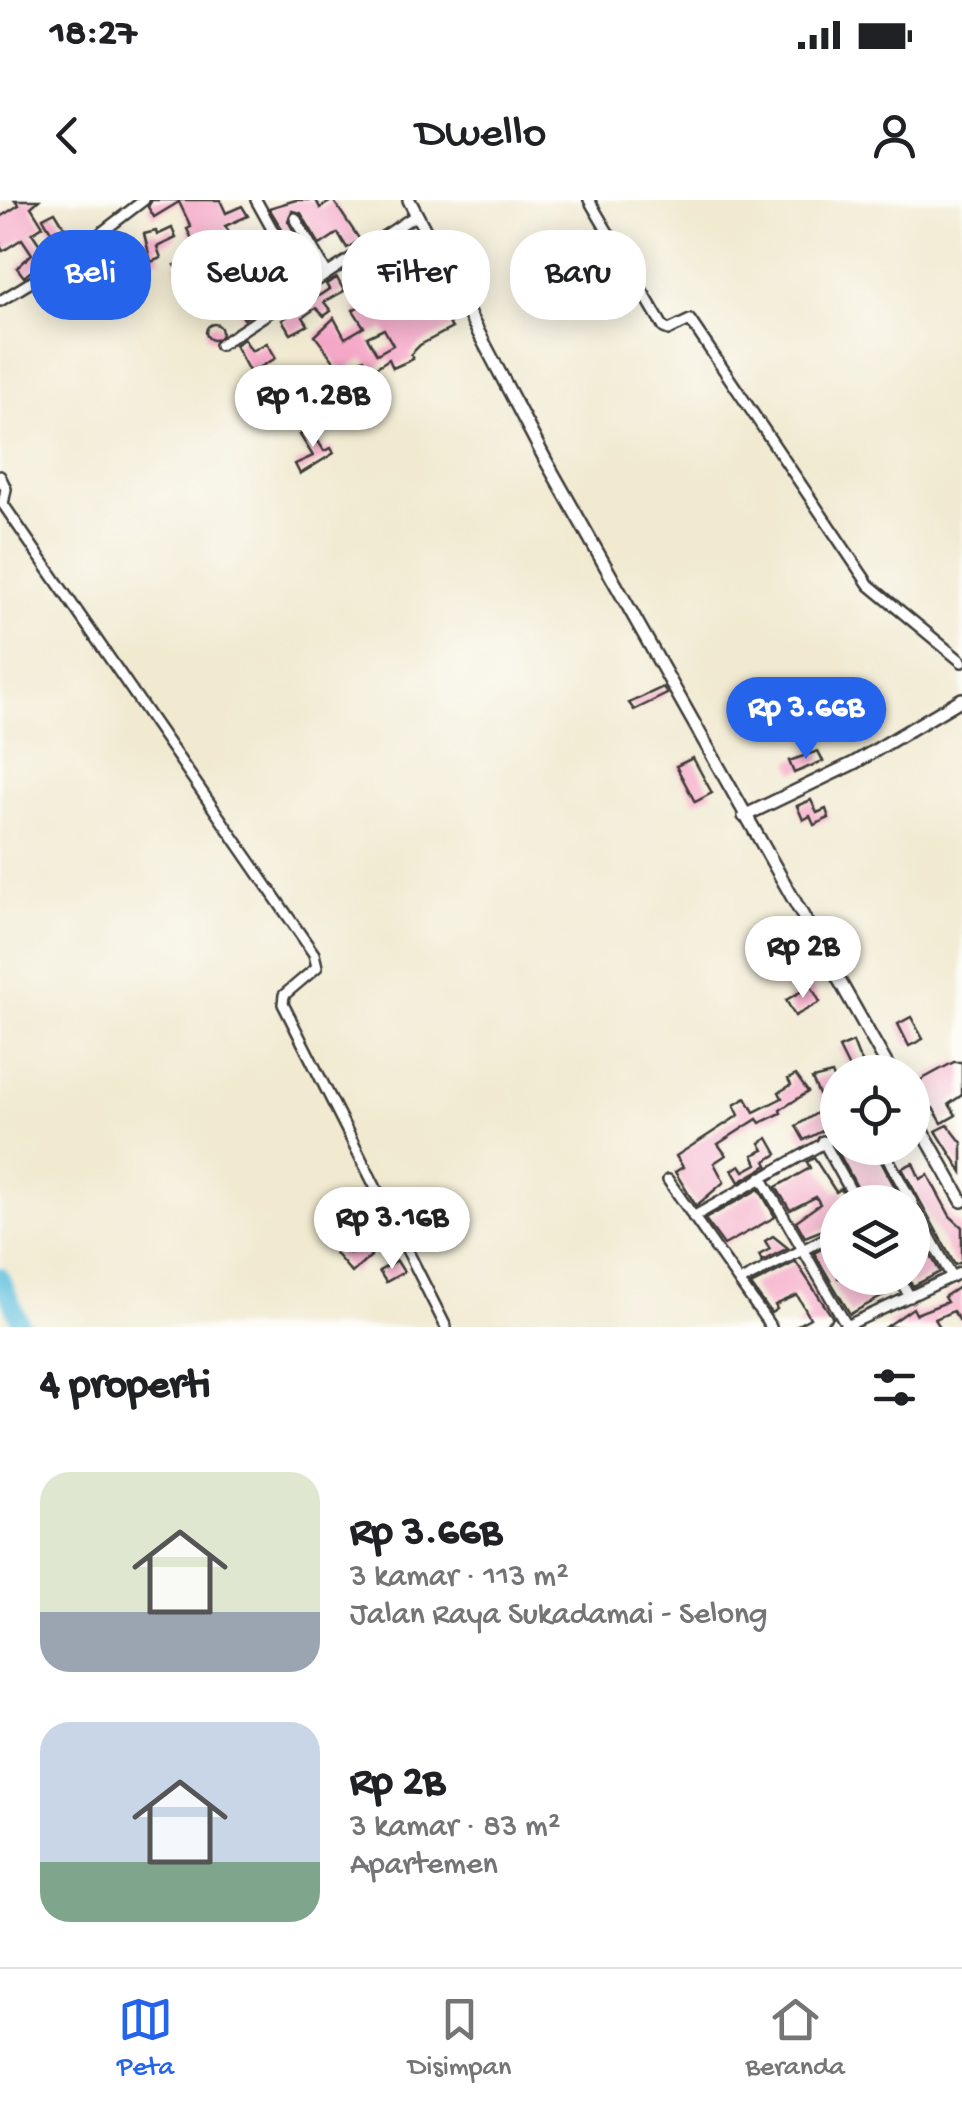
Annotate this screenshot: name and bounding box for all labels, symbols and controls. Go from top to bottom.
text: 18:27 [50,13,136,57]
icon: back [40,108,95,163]
icon: person [867,108,922,163]
text: Dwello [416,109,546,162]
chip: Beli [30,230,151,320]
chip: Sewa [171,230,322,320]
chip: Filter [342,230,490,320]
chip: Baru [510,230,646,320]
pin: Rp 1.28B [210,365,416,450]
text: Rp 1.28B [257,378,369,416]
pin: Rp 3.66B [703,677,909,762]
text: Rp 3.66B [748,690,864,728]
pin: Rp 2B [733,916,873,1001]
text: Rp 2B [767,929,839,967]
map controls [820,1055,930,1295]
button: locate [820,1055,930,1165]
button: layers [820,1185,930,1295]
pin: Rp 3.16B [289,1187,495,1272]
text: Rp 3.16B [336,1200,448,1238]
icon: filters [867,1360,922,1415]
text: 4 properti [40,1363,211,1412]
text: Rp 3.66B [350,1510,502,1559]
icon: home [120,1512,240,1632]
text: 3 kamar · 113 m² [350,1559,569,1597]
text: Jalan Raya Sukadamai - Selong [350,1597,767,1635]
text: Rp 2B [350,1760,445,1809]
icon: home [120,1762,240,1882]
text: 3 kamar · 83 m² [350,1809,560,1847]
text: Apartemen [350,1847,498,1885]
tab: Peta [117,1992,174,2085]
tab: Disimpan [408,1992,511,2085]
tab: Beranda [745,1992,845,2085]

